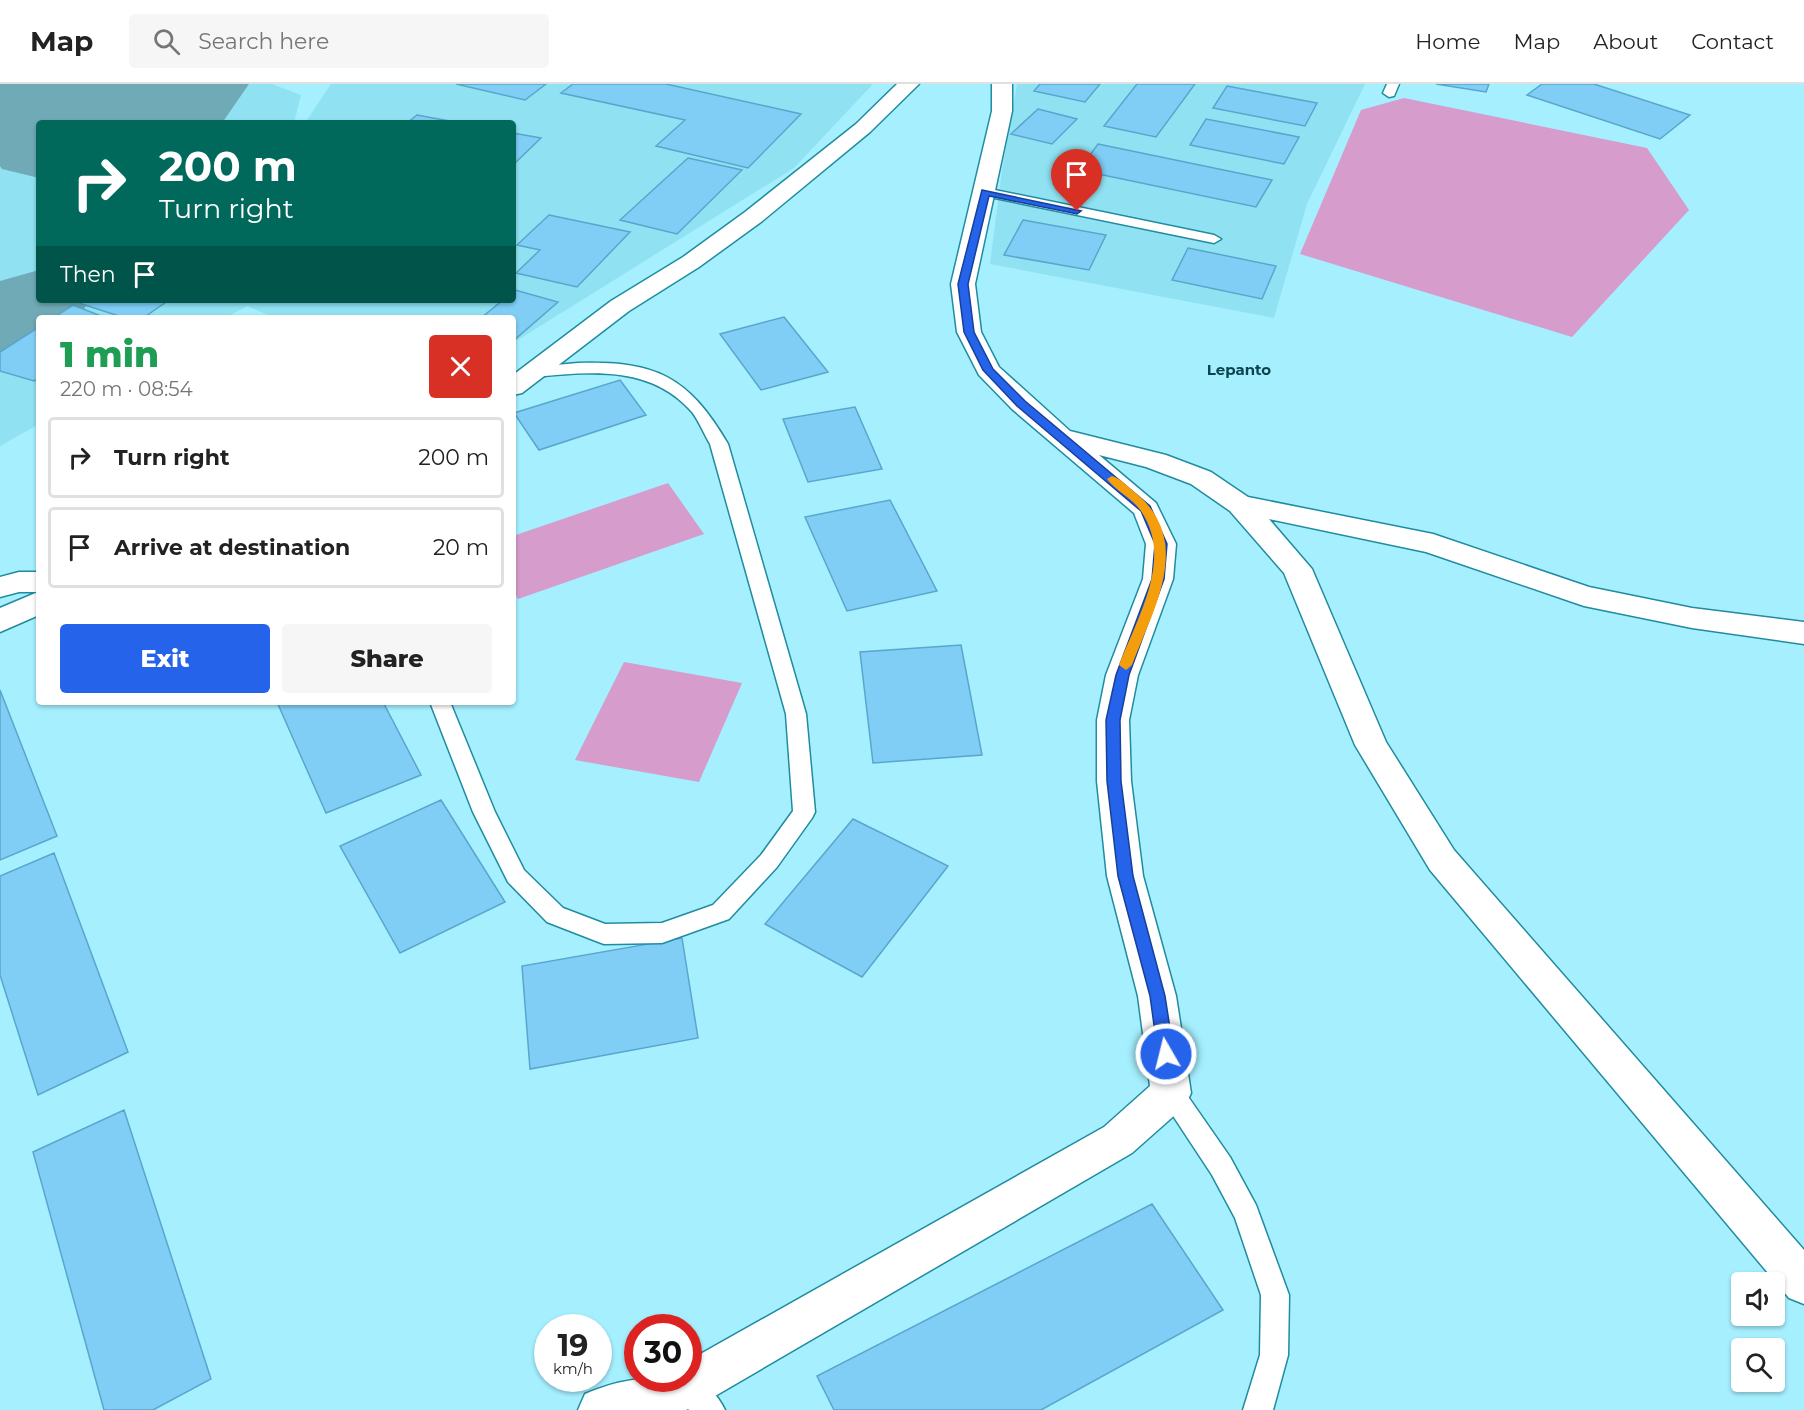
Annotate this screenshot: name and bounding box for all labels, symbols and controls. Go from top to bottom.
search box [129,14,549,68]
text: Map [30,24,93,58]
icon: search [150,25,183,58]
text: Search here [198,28,329,55]
text: Home [1415,29,1480,54]
text: Map [1513,29,1560,54]
text: About [1593,29,1658,54]
text: Contact [1691,29,1774,54]
text: 200 m [159,140,297,192]
icon: right [60,144,138,222]
pin [1051,149,1102,211]
icon: arrive [1060,158,1093,191]
text: Turn right [159,192,294,225]
icon: arrive [128,258,161,291]
text: Then [60,261,116,288]
text: 1 min [60,332,159,376]
button: close [429,335,492,398]
district label: Lepanto [1207,360,1271,379]
text: 220 m · 08:54 [60,377,193,401]
icon: right [63,441,96,474]
text: Turn right [114,444,229,471]
text: 200 m [418,444,489,471]
icon: arrive [63,531,96,564]
text: Arrive at destination [114,534,350,561]
text: 20 m [433,534,489,561]
button: Exit [60,624,270,693]
button: Share [282,624,492,693]
position arrow [1134,1022,1198,1086]
map controls [1731,1272,1785,1392]
button: sound [1731,1272,1785,1326]
speed limit sign: 30 [624,1314,702,1392]
text: 19 [558,1327,588,1364]
button: search [1731,1338,1785,1392]
text: km/h [553,1359,593,1378]

